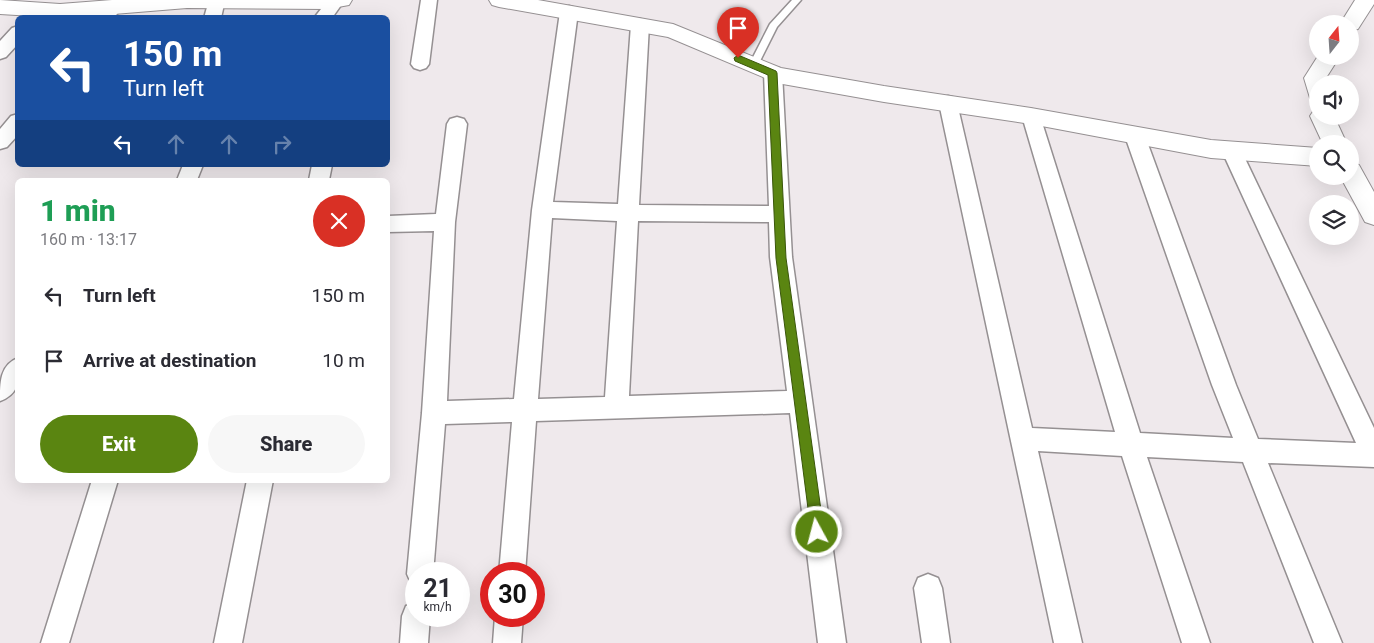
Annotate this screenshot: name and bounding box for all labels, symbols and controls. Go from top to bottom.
pin [717,7,759,58]
icon: arrive [724,14,752,42]
north arrow [1309,15,1359,65]
map controls [1309,15,1359,245]
text: 150 m [123,34,222,75]
icon: left [40,35,105,100]
button: sound [1309,75,1359,125]
text: Turn left [123,76,204,101]
icon: left [109,130,137,158]
icon: ahead [162,130,190,158]
icon: ahead [215,130,243,158]
icon: right [268,130,296,158]
button: search [1309,135,1359,185]
text: 1 min [40,193,116,228]
button: close [313,195,365,247]
button: layers [1309,195,1359,245]
text: 160 m · 13:17 [40,230,137,249]
icon: left [40,282,68,310]
text: Turn left [83,284,156,307]
text: 150 m [312,284,365,307]
icon: arrive [40,347,68,375]
text: Arrive at destination [83,349,256,372]
text: 10 m [322,349,365,372]
button: Exit [40,415,198,473]
button: Share [208,415,365,473]
position arrow [790,505,842,557]
speed limit sign: 30 [480,562,545,627]
text: 21 [423,574,452,603]
text: km/h [423,600,452,614]

